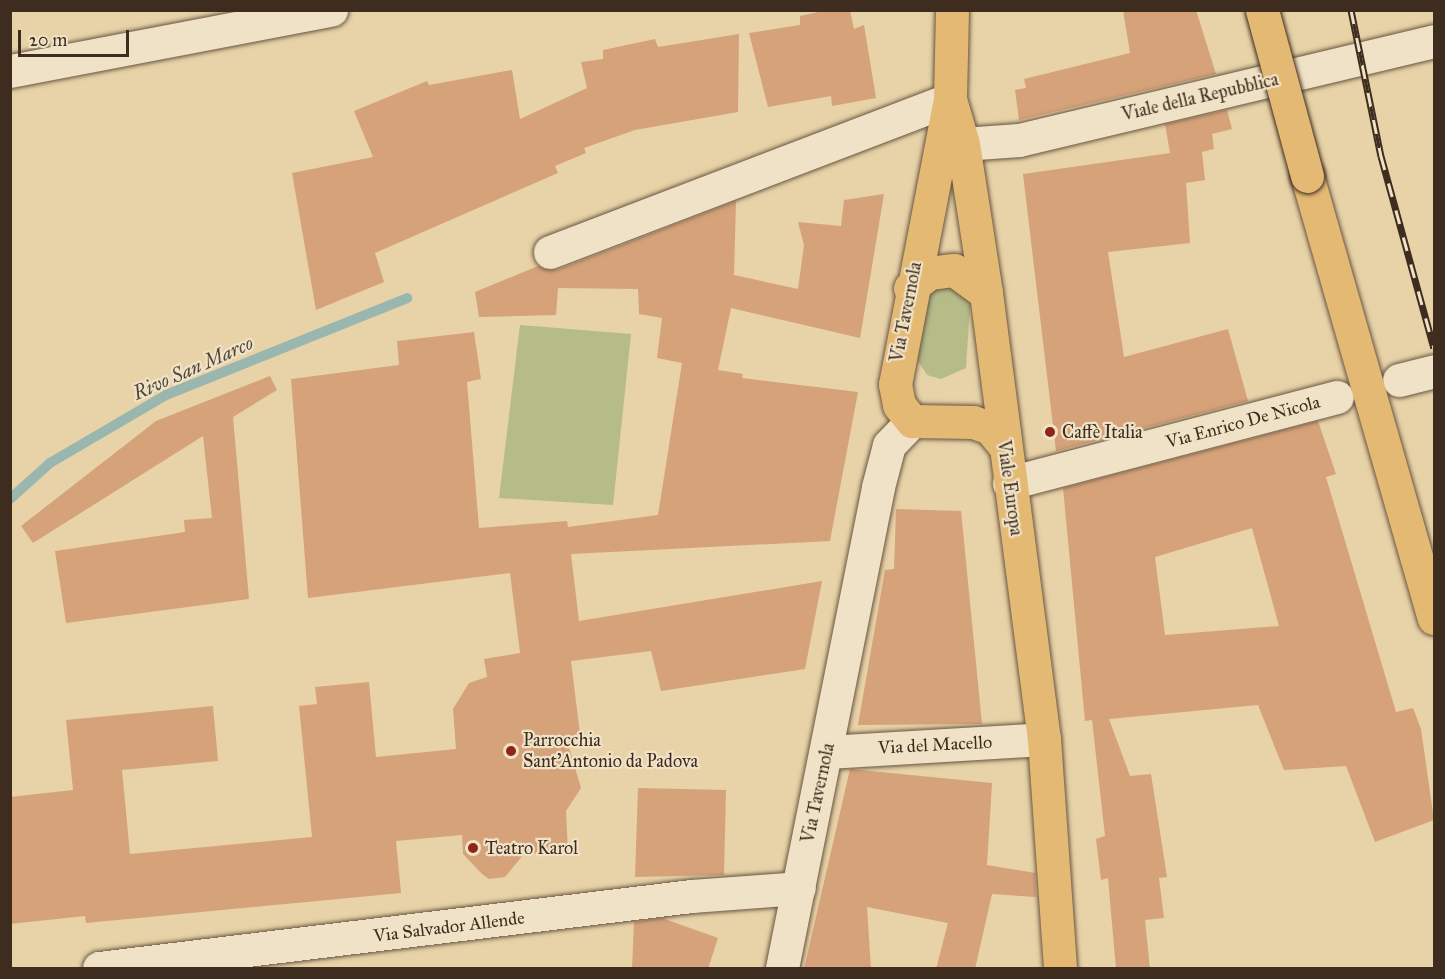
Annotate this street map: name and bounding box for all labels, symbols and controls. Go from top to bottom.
scale bar [21,18,132,56]
text: 20 m [29,29,67,51]
street label: Viale della Repubblica [1120,68,1280,126]
street label: Via Tavernola [886,260,926,364]
water label: Rivo San Marco [129,331,257,405]
street label: Via Enrico De Nicola [1164,391,1322,453]
place label: Caffè Italia [1062,421,1143,443]
marker: Caffè Italia [1043,425,1057,439]
street label: Viale Europa [993,439,1027,537]
place label: Parrocchia Sant'Antonio da Padova [523,730,698,772]
street label: Via del Macello [877,731,993,759]
street label: Via Tavernola [797,741,839,845]
marker: Parrocchia Sant'Antonio da Padova [504,744,518,758]
place label: Teatro Karol [485,837,578,859]
marker: Teatro Karol [466,841,480,855]
street label: Via Salvador Allende [372,907,526,947]

